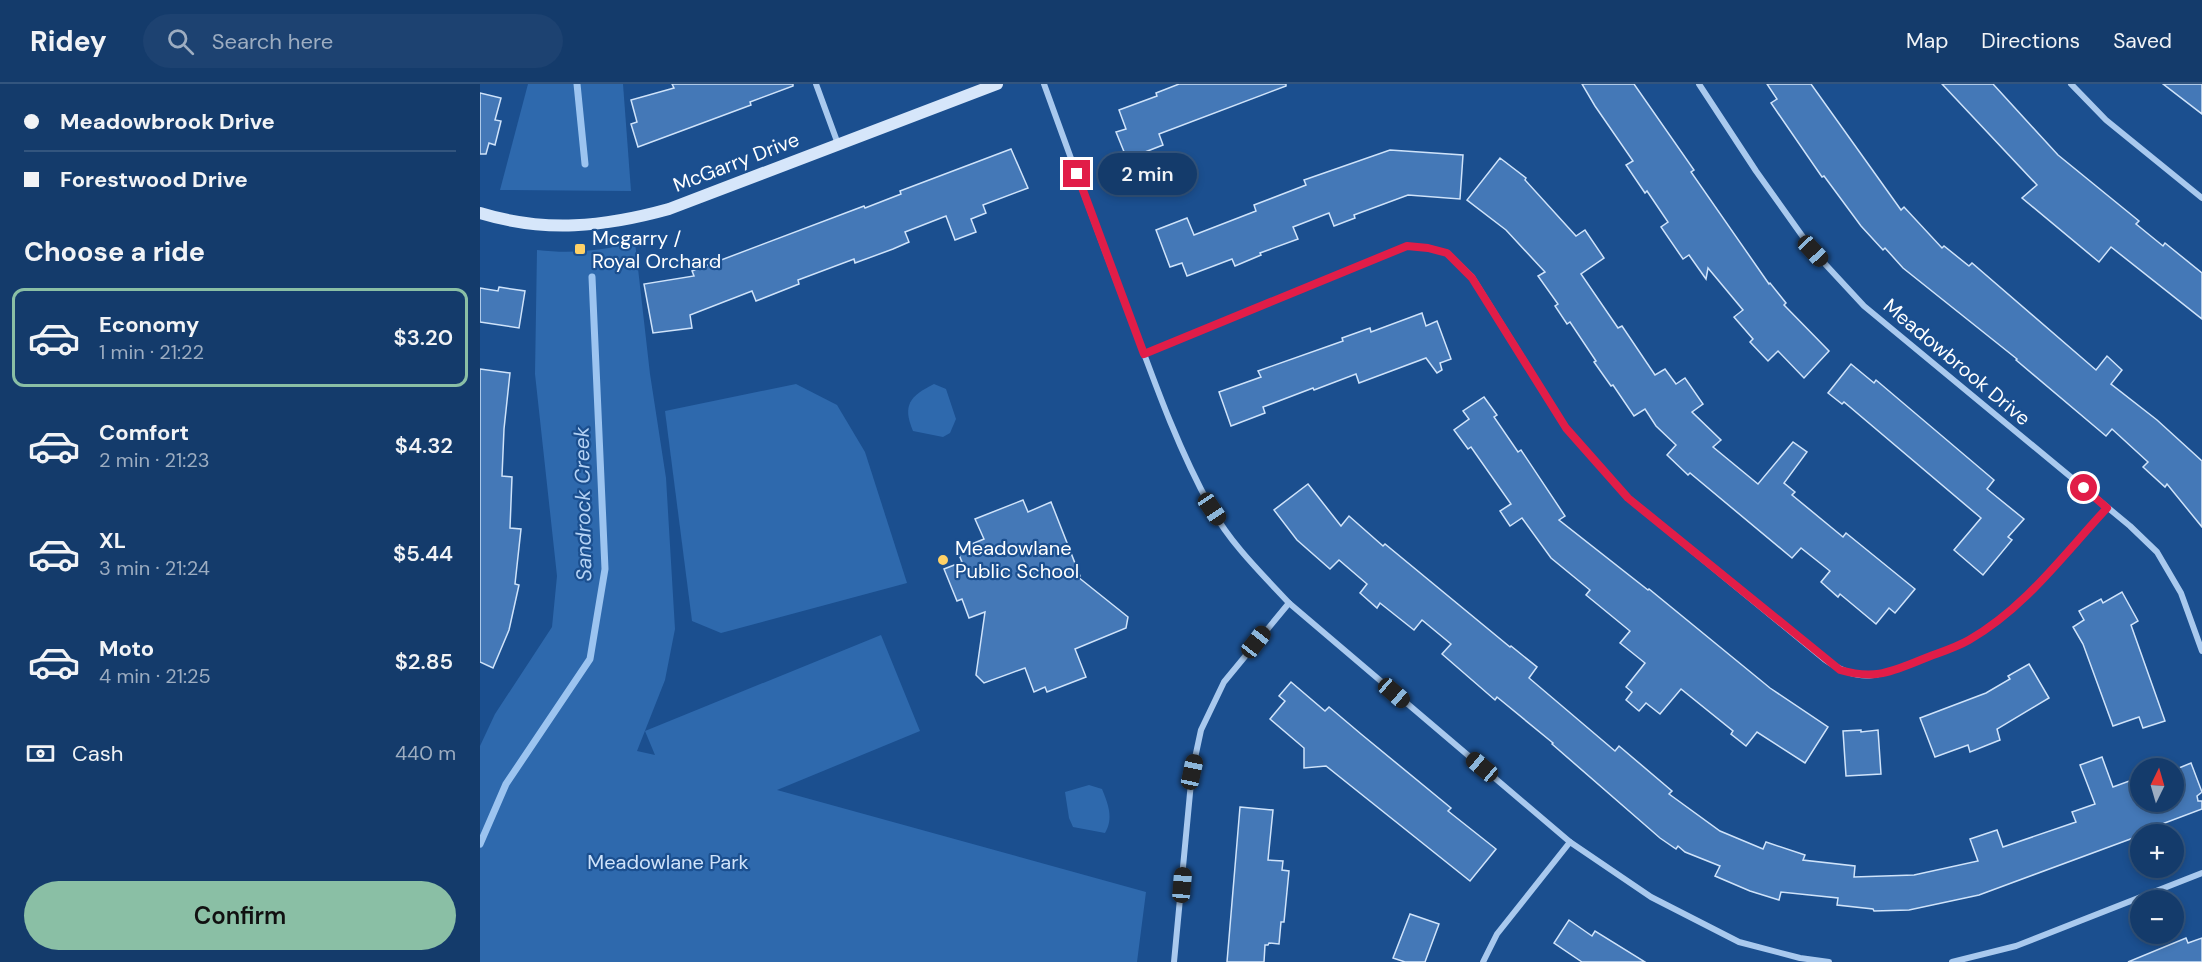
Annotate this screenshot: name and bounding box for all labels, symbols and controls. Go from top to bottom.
search box [143,14,563,68]
text: Ridey [30,23,107,60]
icon: search [164,25,197,58]
text: Search here [212,27,333,56]
text: Map [1906,27,1948,55]
text: Directions [1981,27,2080,55]
text: Saved [2113,27,2172,55]
text: Meadowbrook Drive [60,107,275,136]
street label: McGarry Drive [669,126,803,198]
callout: 2 min [1098,153,1197,195]
route end [1063,160,1090,187]
text: 2 min [1121,161,1174,187]
text: Forestwood Drive [60,165,248,194]
place label: Mcgarry / Royal Orchard [592,225,721,274]
car [1794,232,1832,270]
text: Choose a ride [24,234,205,269]
marker: Mcgarry / Royal Orchard [573,242,587,256]
street label: Meadowbrook Drive [1878,293,2036,431]
text: Economy [99,310,199,339]
icon: car [27,311,81,365]
text: $3.20 [394,323,453,352]
text: 1 min · 21:22 [99,339,204,365]
text: Comfort [99,418,189,447]
icon: car [27,419,81,473]
water label: Sandrock Creek [568,426,598,582]
text: $4.32 [395,431,453,460]
text: 2 min · 21:23 [99,447,210,473]
route start [2070,474,2097,501]
car [1194,489,1230,529]
text: XL [99,526,126,555]
icon: car [27,527,81,581]
place label: Meadowlane Public School [955,535,1079,584]
text: $5.44 [393,539,453,568]
marker: Meadowlane Public School [936,553,950,567]
text: 3 min · 21:24 [99,555,210,581]
car [1238,622,1274,662]
text: Moto [99,634,154,663]
icon: car [27,635,81,689]
text: $2.85 [395,647,453,676]
text: 4 min · 21:25 [99,663,211,689]
car [1375,674,1413,712]
icon: cash [24,737,57,770]
text: Cash [72,739,123,768]
text: 440 m [395,740,456,766]
car [1462,749,1502,785]
car [1179,753,1205,791]
north arrow [2130,758,2184,812]
map controls [2130,758,2184,944]
button: + [2130,824,2184,878]
park label: Meadowlane Park [587,849,749,875]
car [1171,866,1193,904]
button: Confirm [24,881,456,950]
button: − [2130,890,2184,944]

